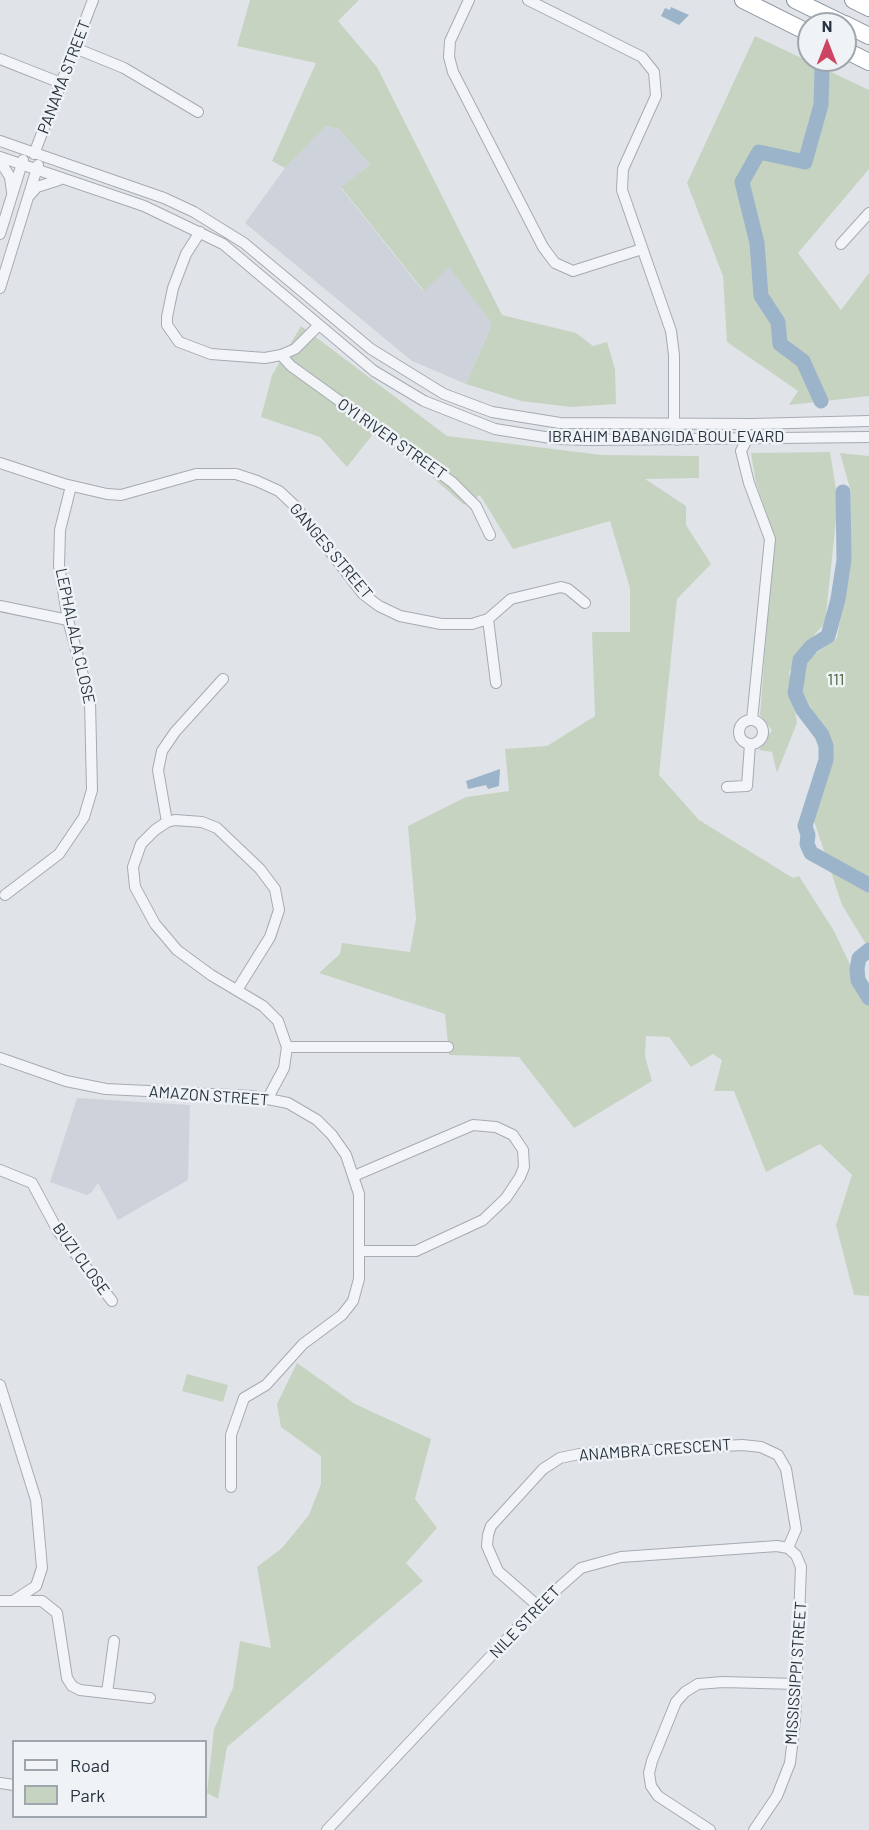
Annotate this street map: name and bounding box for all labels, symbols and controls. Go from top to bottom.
north arrow [797,12,857,72]
text: N [822,16,832,35]
street label: PANAMA STREET [34,18,94,136]
street label: OYI RIVER STREET [334,394,450,484]
street label: IBRAHIM BABANGIDA BOULEVARD [548,427,784,447]
street label: GANGES STREET [285,499,377,603]
street label: LEPHALALA CLOSE [51,566,99,706]
park label: 111 [828,670,844,690]
street label: AMAZON STREET [148,1082,270,1110]
street label: BUZI CLOSE [48,1219,114,1299]
street label: ANAMBRA CRESCENT [578,1435,732,1465]
street label: NILE STREET [486,1582,564,1662]
street label: MISSISSIPPI STREET [781,1601,811,1745]
legend [12,1740,207,1818]
text: Road [70,1754,110,1776]
text: Park [70,1784,105,1806]

